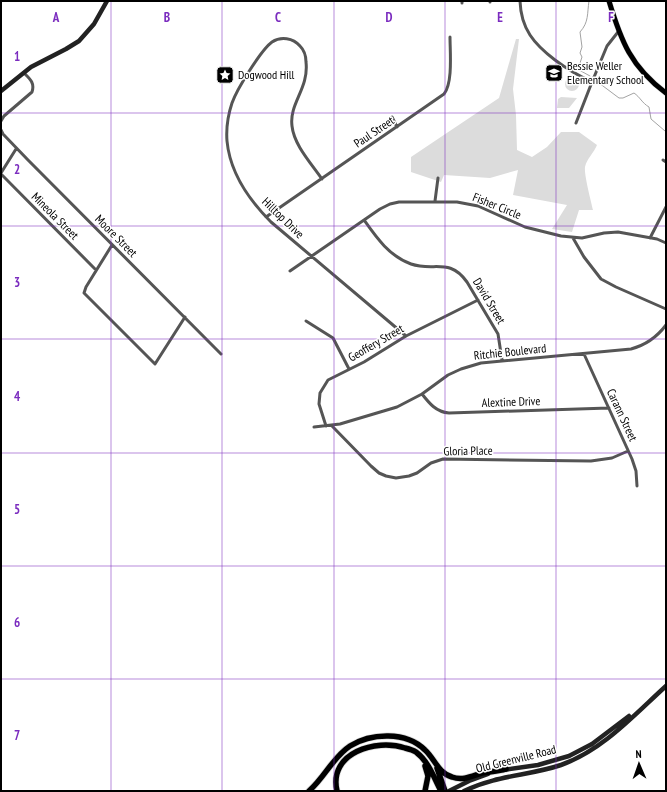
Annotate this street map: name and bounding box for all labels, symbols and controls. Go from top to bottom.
text: A [52,9,60,26]
text: B [164,9,170,26]
text: C [275,9,281,26]
text: D [386,9,393,26]
text: E [497,9,503,26]
text: F [608,9,614,26]
text: 1 [14,48,20,65]
place label: Bessie Weller Elementary School [567,58,644,87]
school or university icon: Bessie Weller Elementary School [544,63,564,83]
place icon: Dogwood Hill [215,65,235,85]
place label: Dogwood Hill [238,67,295,82]
street label: Paul Street [351,112,397,150]
text: 2 [14,161,20,178]
street label: Mineola Street [29,189,83,243]
street label: Fisher Circle [471,189,524,222]
street label: Hilltop Drive [259,194,307,241]
street label: Moore Street [92,211,141,260]
text: 3 [14,274,20,291]
street label: David Street [470,275,509,327]
street label: Geoffery Street [345,320,407,364]
street label: Ritchie Boulevard [473,340,547,363]
street label: Carann Street [604,386,641,444]
text: 4 [14,388,21,405]
street label: Alextine Drive [481,393,541,410]
street label: Gloria Place [443,443,493,458]
text: 5 [14,501,20,518]
text: 6 [14,614,20,631]
text: 7 [14,727,20,744]
street label: Old Greenville Road [474,741,558,776]
north arrow [619,744,659,784]
text: N [635,747,642,761]

